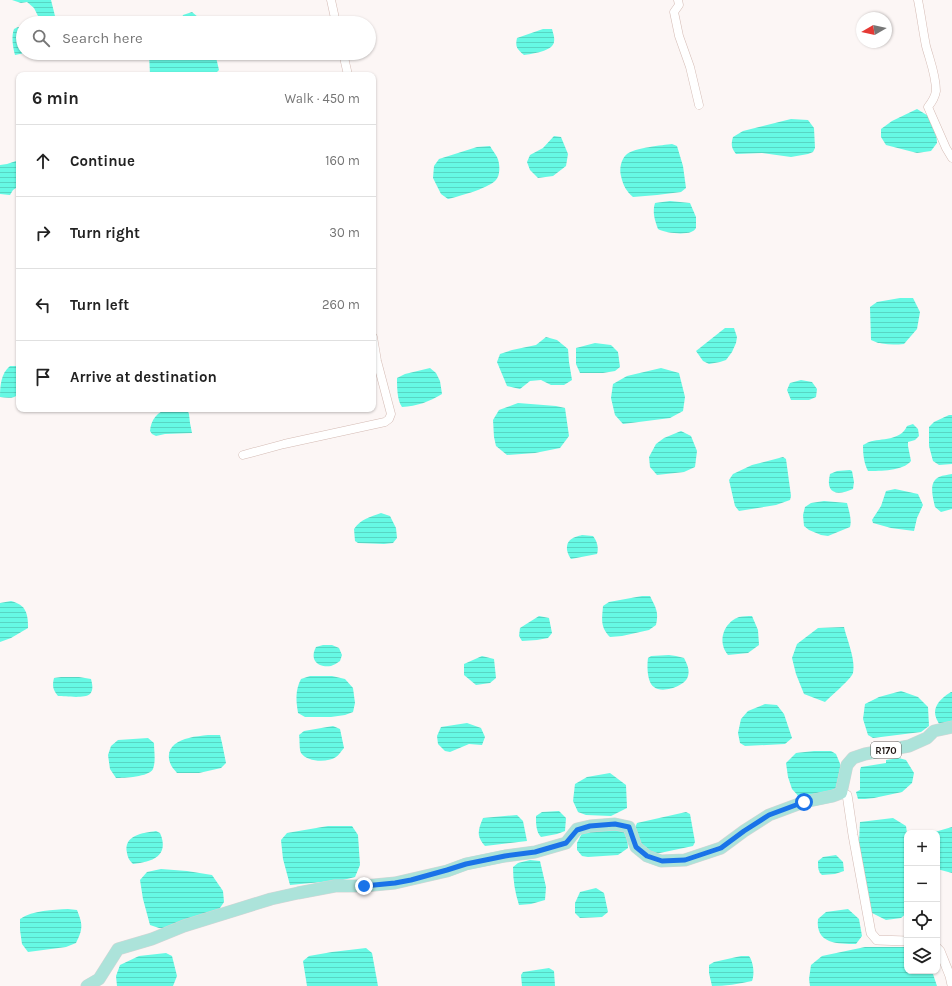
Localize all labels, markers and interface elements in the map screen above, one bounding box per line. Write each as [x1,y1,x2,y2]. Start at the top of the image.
north arrow [856,12,892,48]
search box [16,16,376,60]
icon: search [30,27,52,49]
text: Search here [62,29,143,47]
text: 6 min [32,88,79,108]
text: Walk · 450 m [285,91,360,106]
icon: ahead [32,150,54,172]
text: Continue [70,152,135,170]
text: 160 m [325,153,360,168]
icon: right [32,222,54,244]
text: Turn right [70,224,140,242]
text: 30 m [329,225,360,240]
icon: left [32,294,54,316]
text: Turn left [70,296,129,314]
text: 260 m [322,297,360,312]
icon: arrive [32,366,54,388]
text: Arrive at destination [70,368,217,386]
road number: R170 [871,742,901,758]
route start [795,793,813,811]
map controls [904,830,940,974]
button: + [904,830,940,866]
button: − [904,866,940,902]
route end [355,877,373,895]
button: locate [904,902,940,938]
button: layers [904,938,940,974]

